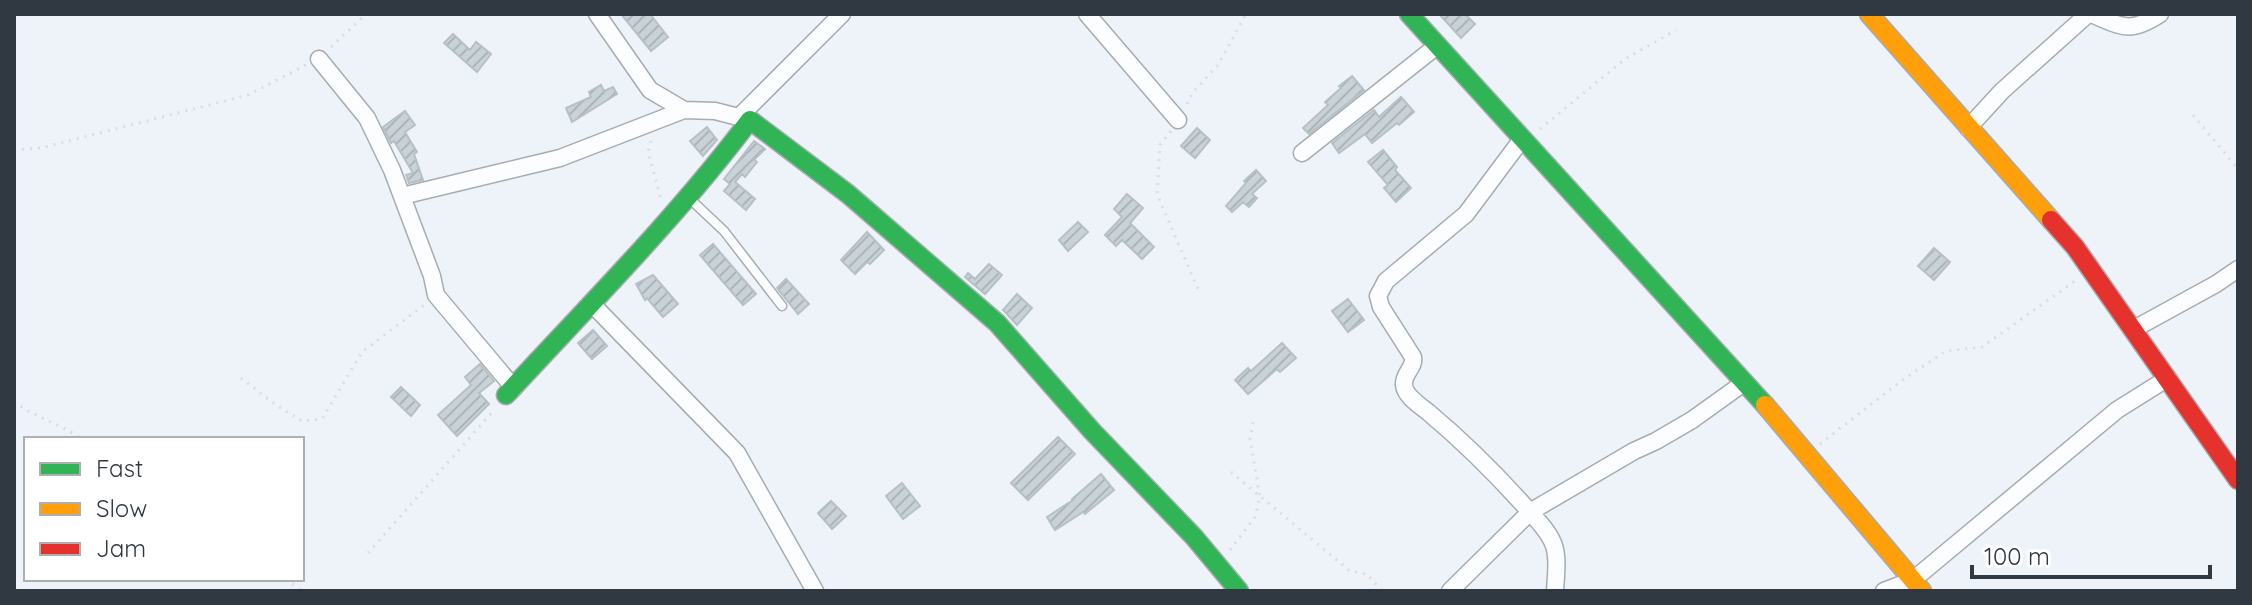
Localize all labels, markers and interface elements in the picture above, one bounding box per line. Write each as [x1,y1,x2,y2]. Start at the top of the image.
legend [24,437,304,581]
text: Fast [96,453,143,483]
text: Slow [96,493,147,523]
scale bar [1972,529,2210,579]
text: Jam [96,533,146,563]
text: 100 m [1984,541,2050,571]

